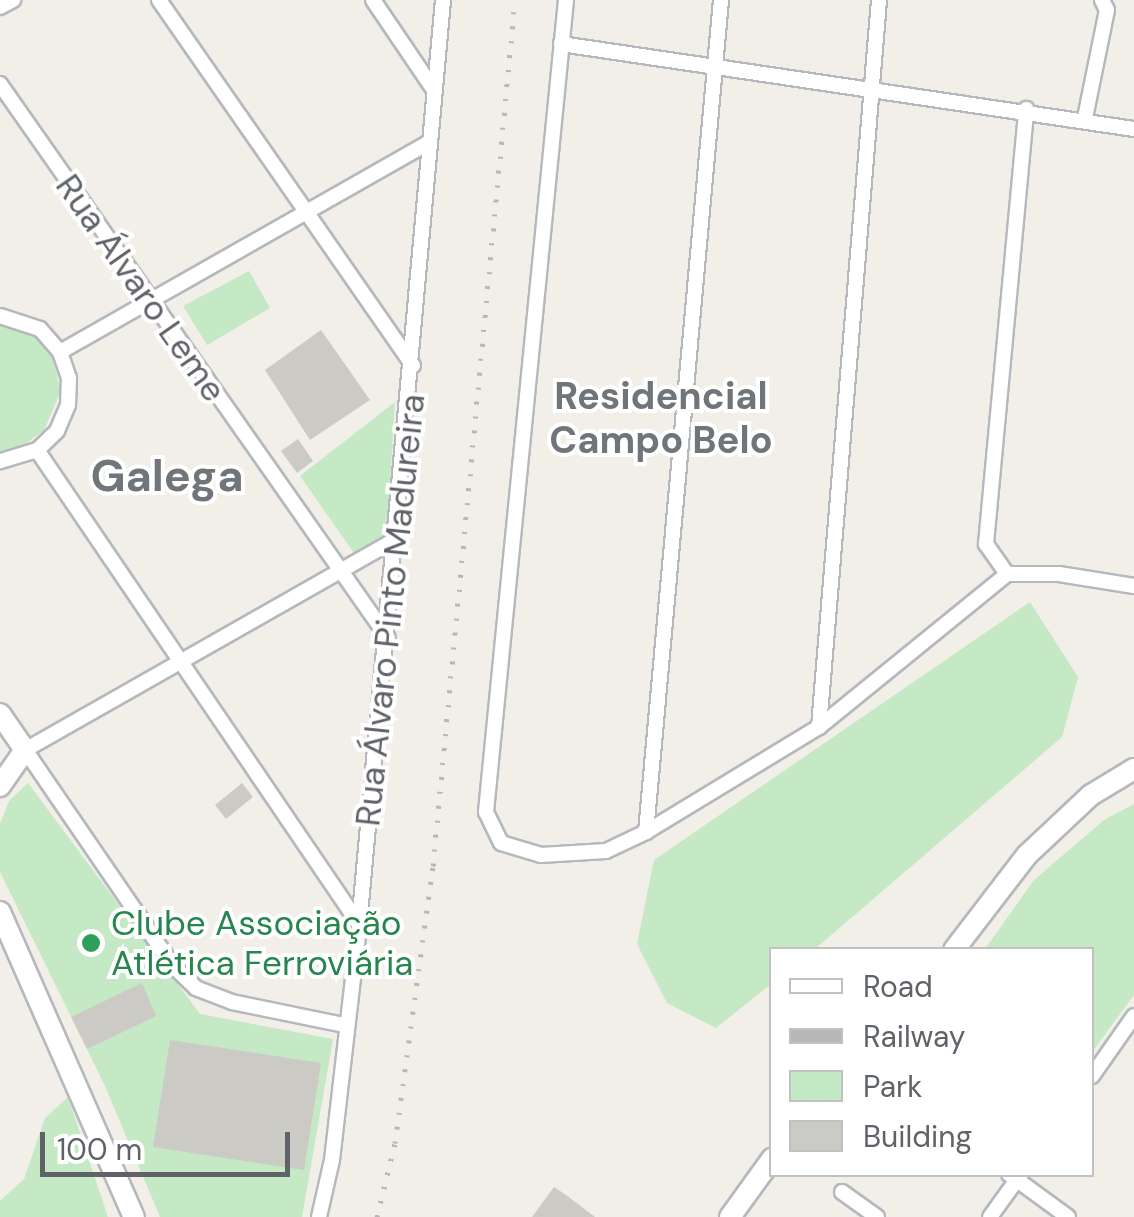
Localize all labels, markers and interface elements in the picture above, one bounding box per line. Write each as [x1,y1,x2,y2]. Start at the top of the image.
street label: Rua Álvaro Leme [47,166,235,410]
district label: Residencial Campo Belo [549,374,773,464]
street label: Rua Álvaro Pinto Madureira [346,392,434,828]
district label: Galega [90,449,244,503]
place label: Clube Associação Atlética Ferroviária [111,902,413,984]
marker: Clube Associação Atlética Ferroviária [80,932,102,954]
legend [769,947,1094,1177]
text: Road [863,967,933,1006]
text: Railway [863,1017,966,1056]
text: Park [863,1067,922,1106]
scale bar [45,1112,295,1174]
text: Building [863,1117,972,1156]
text: 100 m [57,1130,142,1169]

